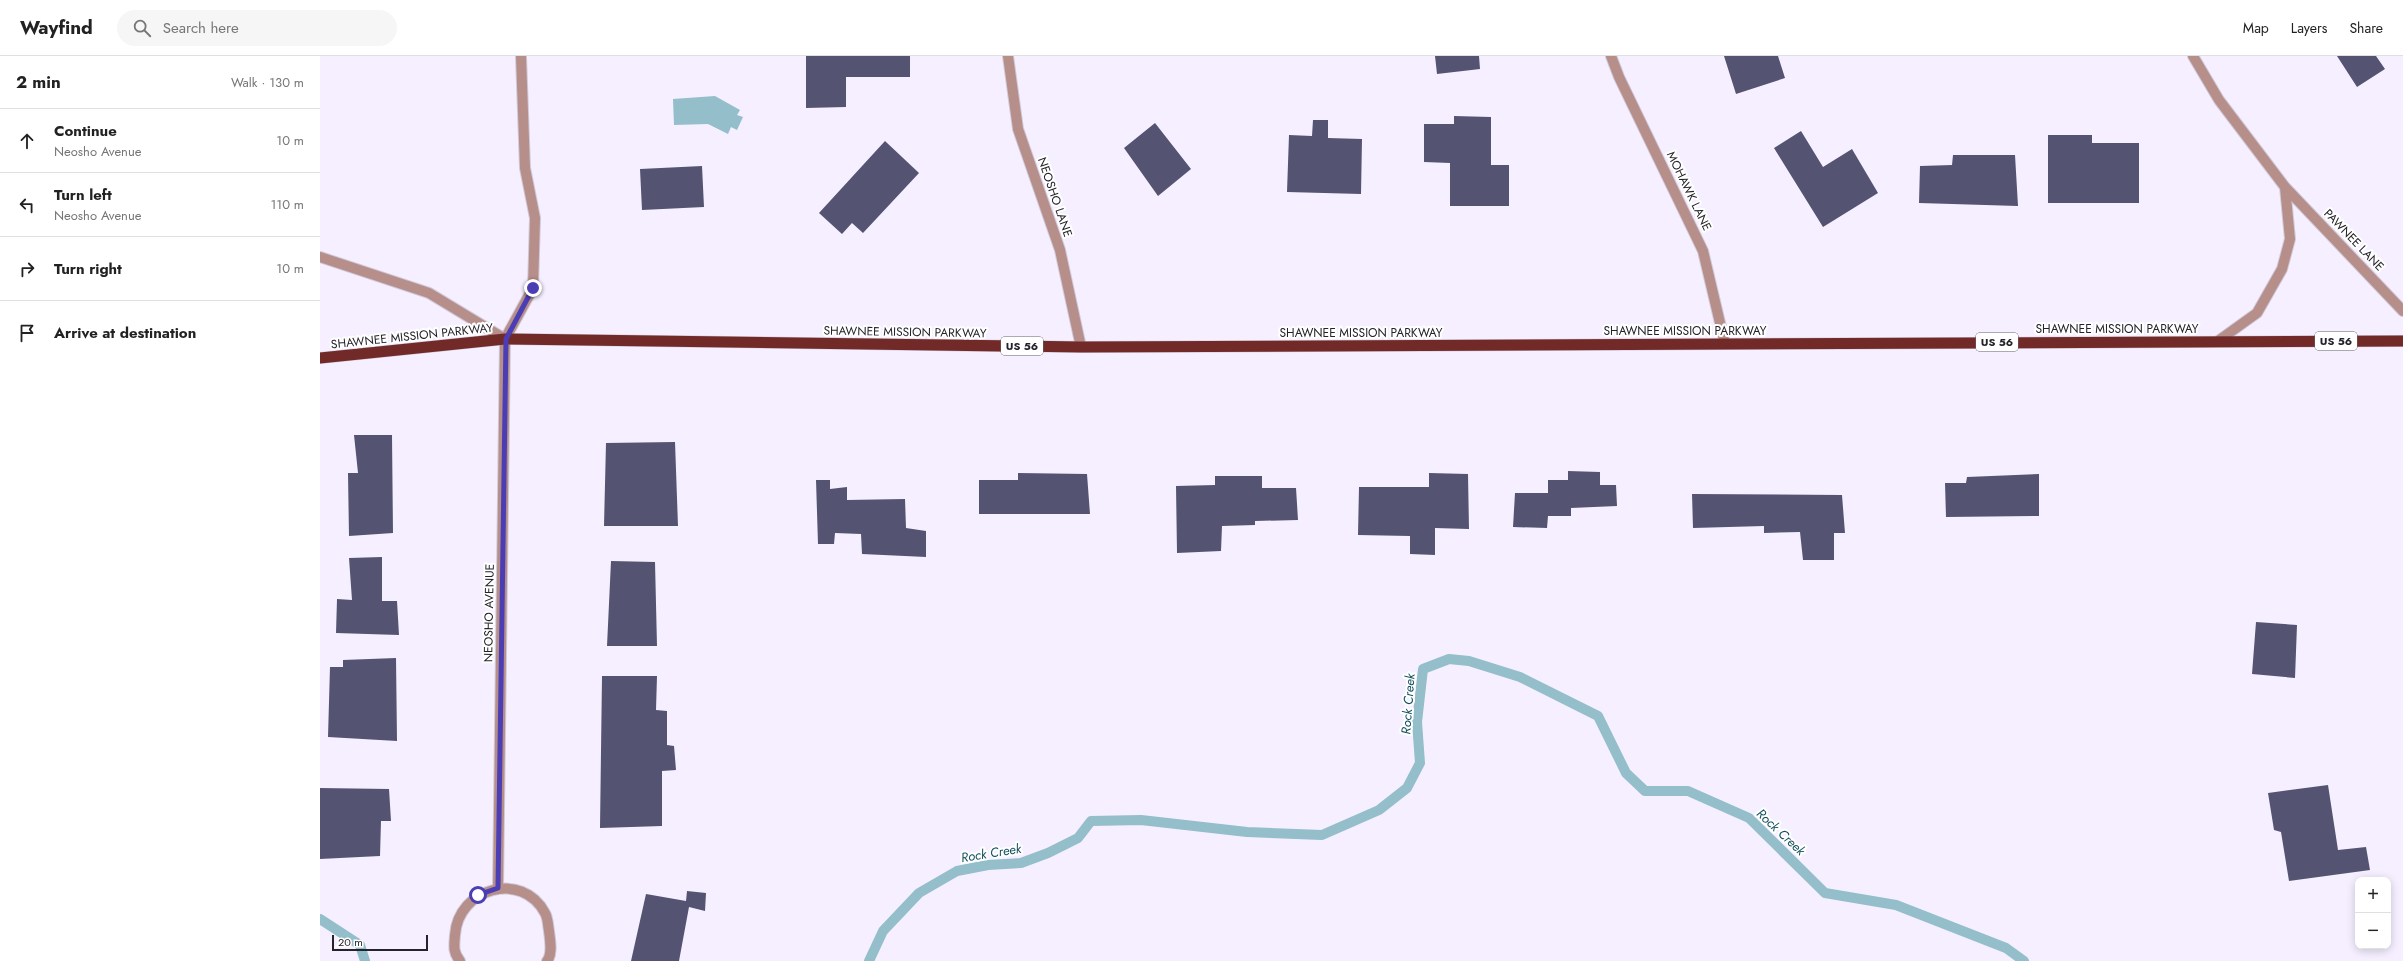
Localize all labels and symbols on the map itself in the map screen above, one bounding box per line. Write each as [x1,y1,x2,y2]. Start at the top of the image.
street label: MOHAWK LANE [1662,148,1716,234]
street label: NEOSHO LANE [1033,155,1077,239]
street label: PAWNEE LANE [2320,205,2388,275]
route end [524,279,542,297]
street label: SHAWNEE MISSION PARKWAY [330,319,494,353]
street label: SHAWNEE MISSION PARKWAY [2036,320,2199,338]
street label: SHAWNEE MISSION PARKWAY [823,322,987,342]
street label: SHAWNEE MISSION PARKWAY [1604,322,1767,340]
street label: SHAWNEE MISSION PARKWAY [1280,324,1443,342]
road number: US 56 [2315,332,2357,350]
road number: US 56 [1976,333,2018,351]
road number: US 56 [1001,337,1043,355]
street label: NEOSHO AVENUE [479,564,499,662]
water label: Rock Creek [1396,673,1420,735]
water label: Rock Creek [1752,804,1810,860]
water label: Rock Creek [959,839,1023,867]
route start [469,886,487,904]
scale bar [332,933,428,952]

